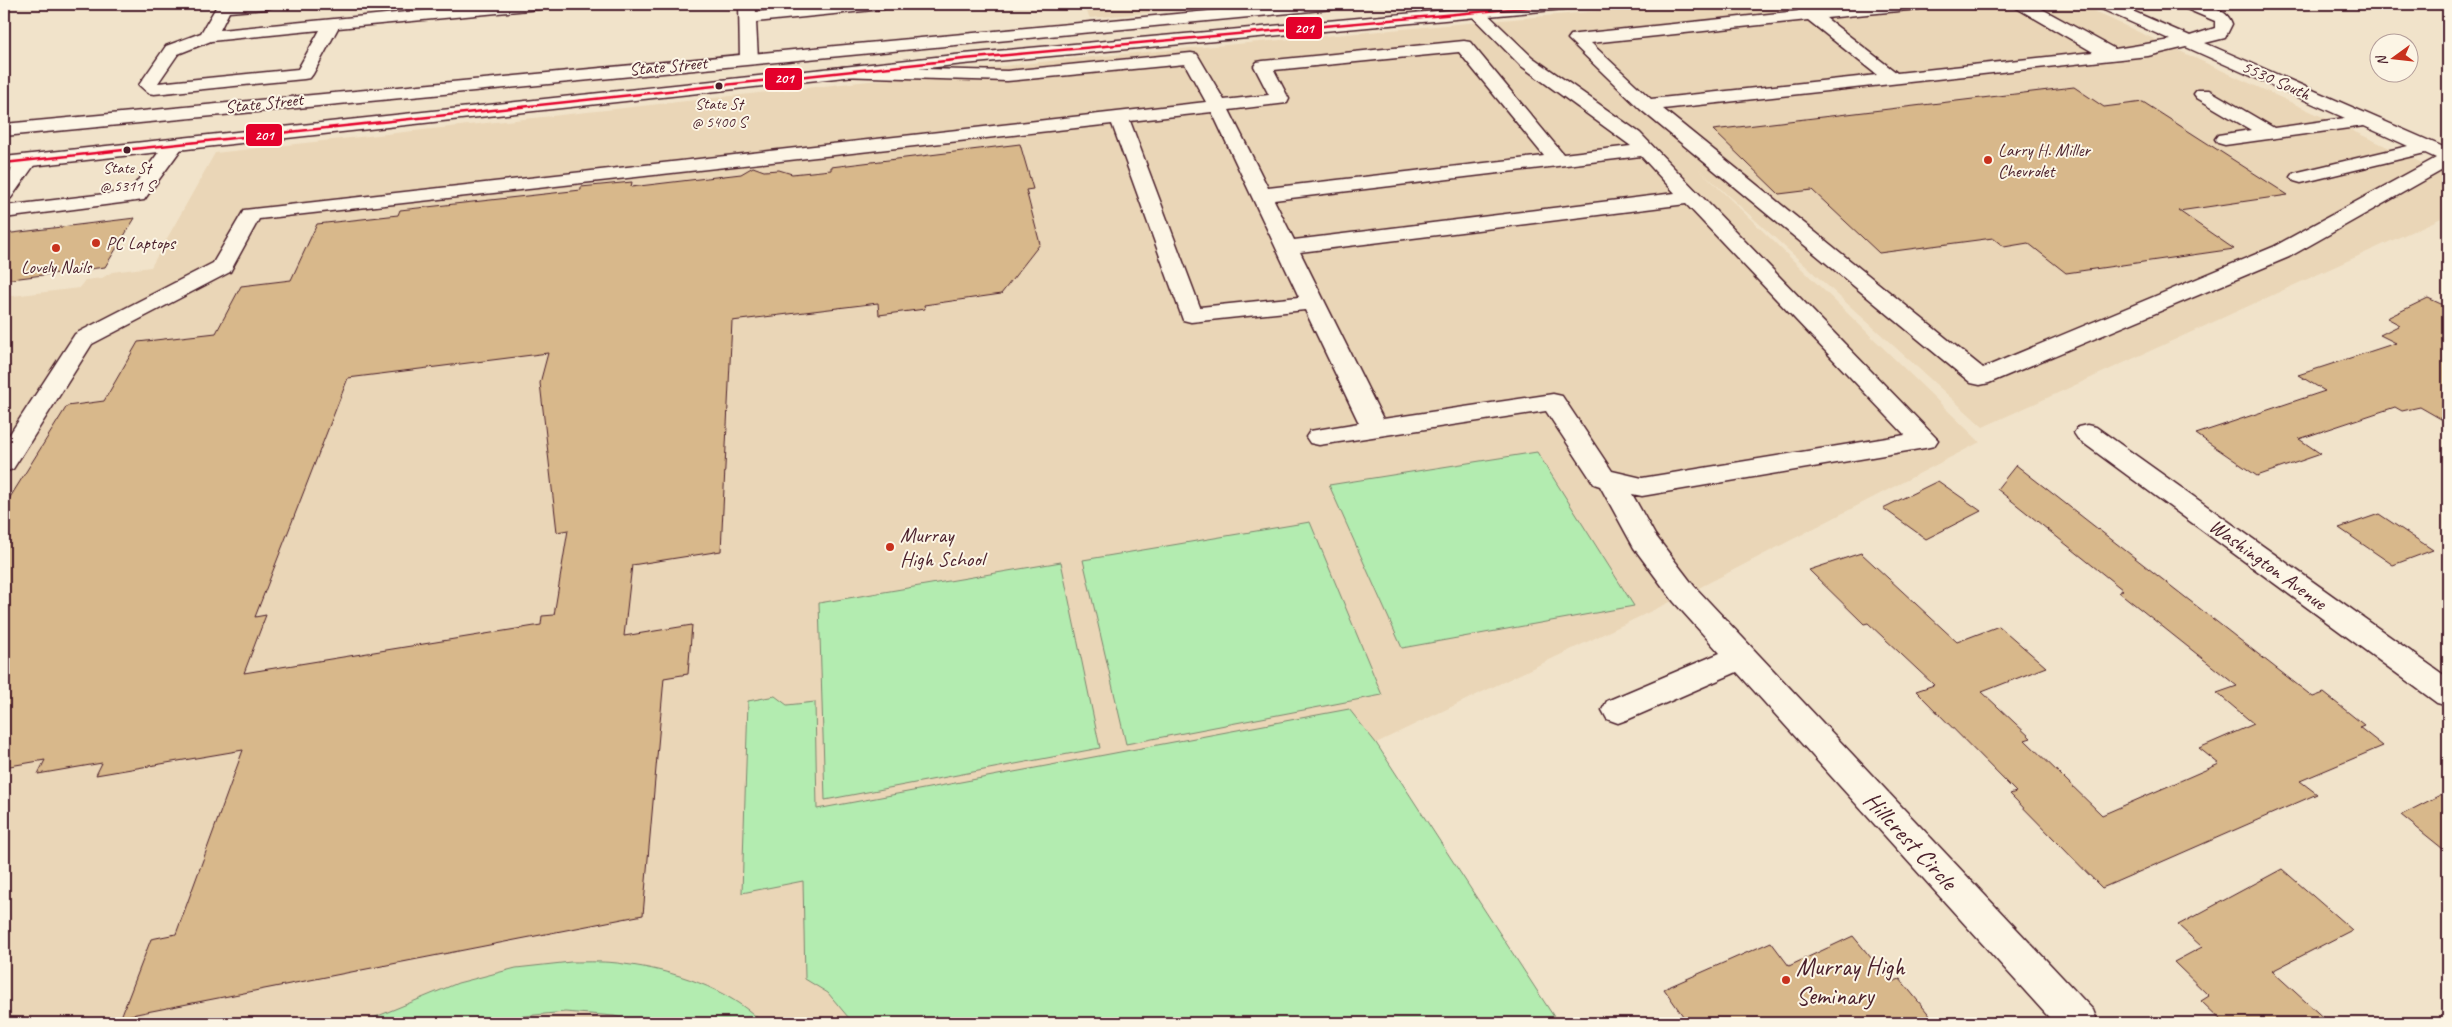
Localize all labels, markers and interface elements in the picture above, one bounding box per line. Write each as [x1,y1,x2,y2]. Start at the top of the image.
line badge: 201 [1285,16,1323,40]
text: 201 [1295,20,1315,37]
north arrow [2370,32,2420,82]
street label: State Street [628,51,710,80]
text: N [2372,53,2391,68]
street label: 5530 South [2238,55,2314,105]
line badge: 201 [764,67,803,91]
text: 201 [775,70,795,87]
marker: State St @ 5400 S [714,81,724,91]
street label: State Street [224,88,306,118]
place label: State St @ 5400 S [692,94,750,132]
line badge: 201 [245,123,283,147]
text: 201 [255,127,275,144]
place label: Larry H. Miller Chevrolet [1998,139,2091,182]
marker: State St @ 5311 S [122,145,132,155]
marker: Larry H. Miller Chevrolet [1982,154,1994,166]
place label: State St @ 5311 S [100,158,158,196]
place label: PC Laptops [106,232,177,254]
marker: PC Laptops [90,237,102,249]
marker: Lovely Nails [50,242,62,254]
place label: Lovely Nails [21,256,93,278]
street label: Washington Avenue [2204,513,2333,616]
place label: Murray High School [900,522,988,572]
marker: Murray High School [884,541,896,553]
street label: Hillcrest Circle [1857,785,1965,898]
place label: Murray High Seminary [1796,951,1906,1012]
marker: Murray High Seminary [1780,974,1792,986]

